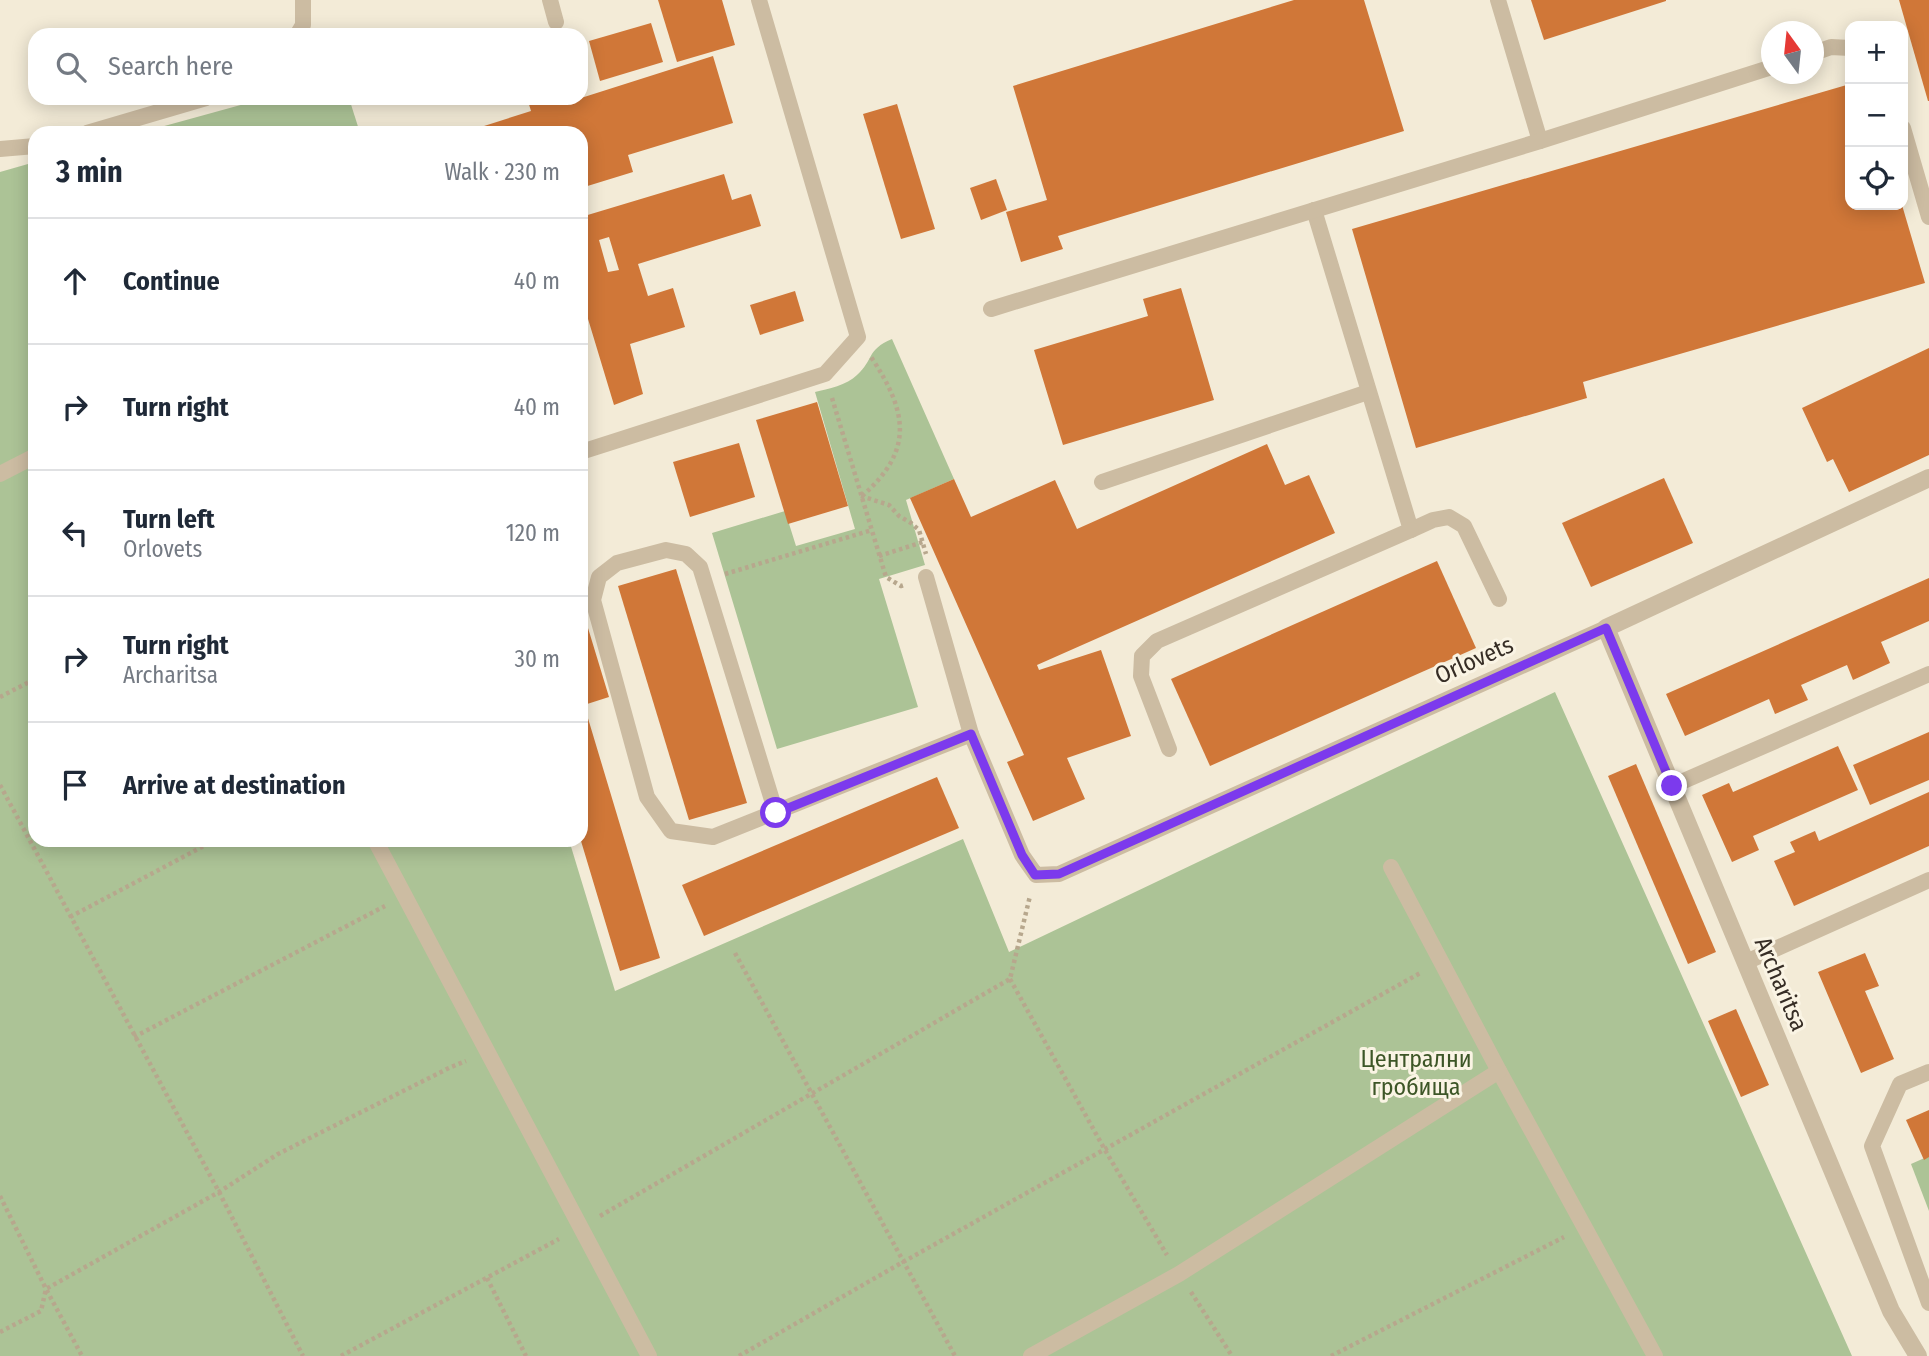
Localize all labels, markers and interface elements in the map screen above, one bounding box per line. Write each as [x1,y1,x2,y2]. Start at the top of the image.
north arrow [1761,21,1824,84]
map controls [1845,21,1908,210]
button: + [1845,21,1908,84]
search box [28,28,588,105]
icon: search [52,48,90,86]
text: Search here [108,51,233,82]
button: − [1845,84,1908,147]
button: locate [1845,147,1908,210]
text: 3 min [56,154,123,190]
text: Walk · 230 m [444,158,560,186]
icon: ahead [56,262,94,300]
text: Continue [123,266,220,297]
text: 40 m [514,267,560,295]
icon: right [56,388,94,426]
text: Turn right [123,392,229,423]
text: 40 m [514,393,560,421]
text: Turn left [123,504,215,535]
icon: left [56,514,94,552]
text: 120 m [506,519,560,547]
text: Orlovets [123,535,202,563]
text: Turn right [123,630,229,661]
street label: Orlovets [1431,630,1517,690]
icon: right [56,640,94,678]
text: 30 m [515,645,560,673]
text: Archaritsa [123,661,218,689]
icon: arrive [56,766,94,804]
text: Arrive at destination [123,770,346,801]
route end [1656,770,1687,801]
route start [760,797,791,828]
street label: Archaritsa [1749,933,1813,1035]
park label: Централни гробища [1360,1045,1472,1101]

